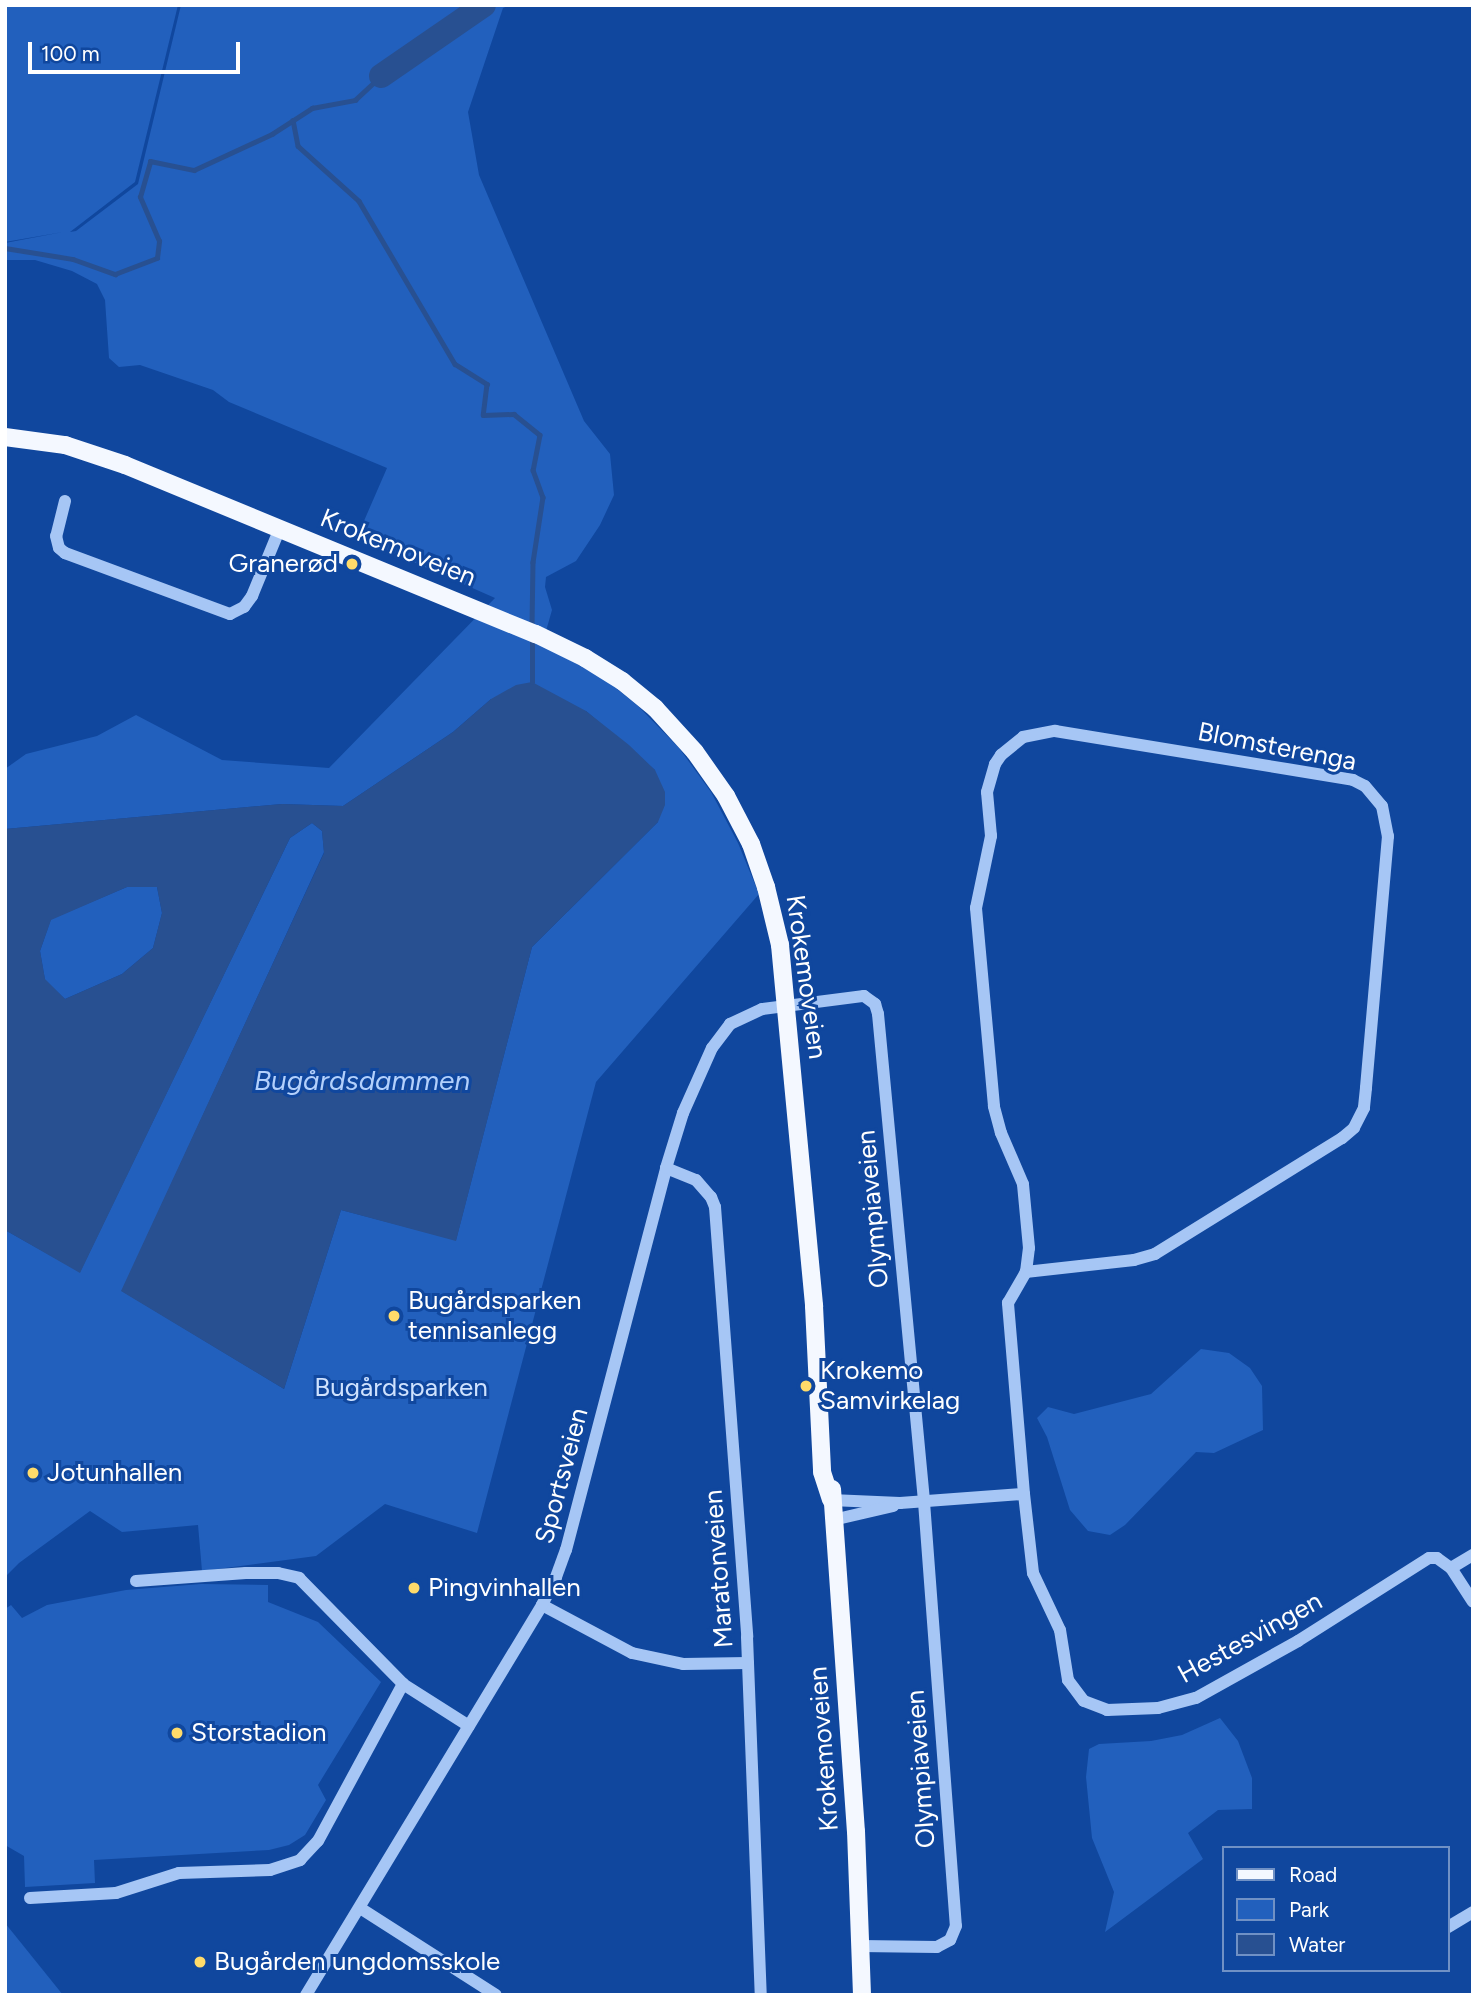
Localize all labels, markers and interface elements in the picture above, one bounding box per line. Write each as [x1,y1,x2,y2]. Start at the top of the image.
scale bar [32,28,243,72]
text: 100 m [41,41,100,66]
street label: Krokemoveien [316,503,480,593]
place label: Granerød [228,548,338,580]
marker: Granerød [344,556,360,572]
street label: Blomsterenga [1195,716,1359,778]
street label: Krokemoveien [779,893,833,1061]
water label: Bugårdsdammen [254,1063,470,1097]
street label: Olympiaveien [851,1129,895,1289]
place label: Bugårdsparken tennisanlegg [408,1285,581,1346]
marker: Bugårdsparken tennisanlegg [386,1308,402,1324]
place label: Krokemo Samvirkelag [820,1355,960,1416]
park label: Bugårdsparken [314,1372,488,1404]
marker: Krokemo Samvirkelag [798,1378,814,1394]
street label: Sportsveien [529,1405,595,1547]
place label: Jotunhallen [47,1457,182,1489]
marker: Jotunhallen [25,1465,41,1481]
street label: Maratonveien [698,1489,740,1649]
place label: Pingvinhallen [428,1572,581,1604]
marker: Pingvinhallen [406,1580,422,1596]
street label: Hestesvingen [1172,1586,1328,1690]
street label: Krokemoveien [803,1666,845,1832]
street label: Olympiaveien [900,1689,942,1849]
place label: Storstadion [191,1717,327,1749]
marker: Storstadion [169,1725,185,1741]
legend [1222,1846,1450,1972]
text: Road [1289,1862,1337,1887]
text: Park [1289,1897,1329,1922]
text: Water [1289,1932,1345,1957]
place label: Bugården ungdomsskole [214,1946,500,1978]
marker: Bugården ungdomsskole [192,1954,208,1970]

